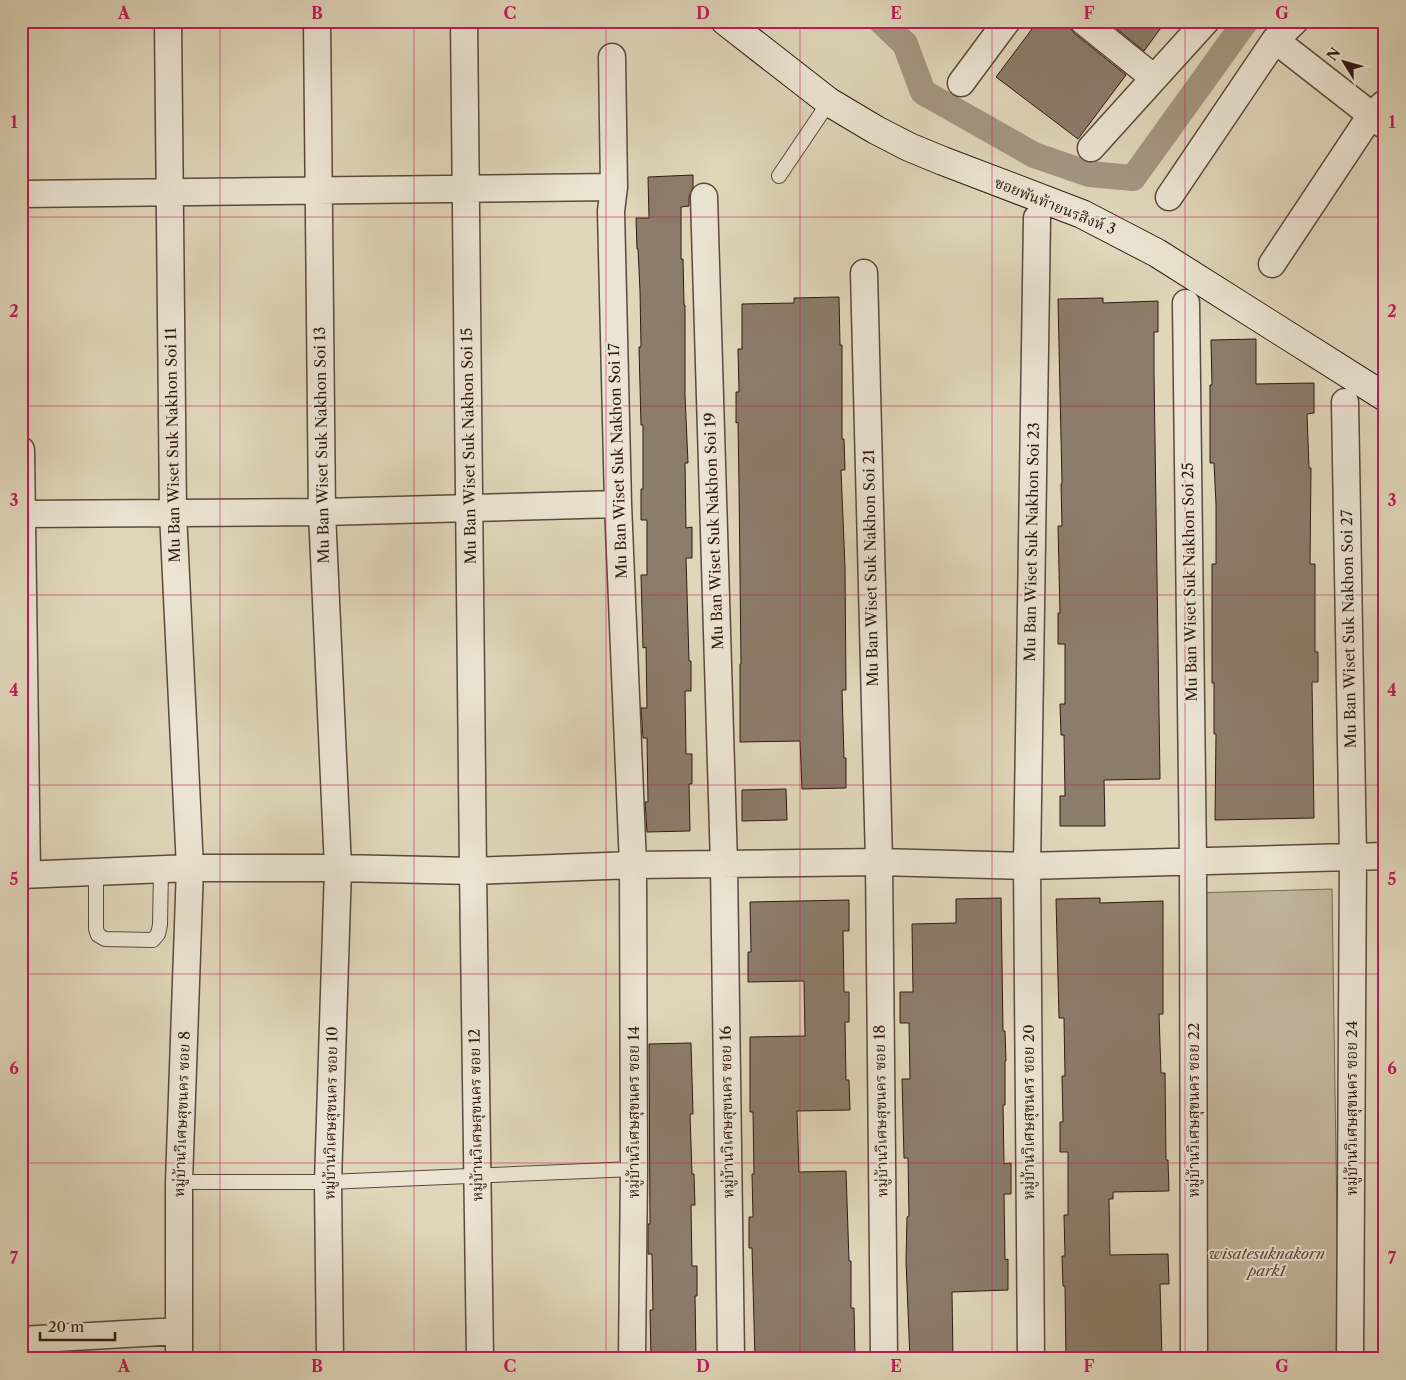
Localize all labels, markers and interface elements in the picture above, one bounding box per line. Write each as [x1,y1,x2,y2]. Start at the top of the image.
text: A [117,3,131,23]
text: B [311,3,323,23]
text: C [504,3,516,23]
text: D [696,3,710,23]
text: E [890,3,902,23]
text: F [1084,3,1095,23]
text: G [1275,3,1289,23]
north arrow [1318,38,1368,88]
text: N [1323,44,1344,64]
text: 1 [10,112,18,132]
text: 1 [1388,112,1396,132]
street label: ซอยพันท้ายนรสิงห์ 3 [992,173,1119,239]
text: 2 [9,301,19,321]
text: 2 [1387,301,1397,321]
street label: Mu Ban Wiset Suk Nakhon Soi 13 [310,326,333,564]
street label: Mu Ban Wiset Suk Nakhon Soi 11 [161,327,184,563]
street label: Mu Ban Wiset Suk Nakhon Soi 15 [457,327,480,565]
street label: Mu Ban Wiset Suk Nakhon Soi 17 [604,342,631,579]
street label: Mu Ban Wiset Suk Nakhon Soi 19 [700,412,727,650]
street label: Mu Ban Wiset Suk Nakhon Soi 23 [1020,422,1043,662]
street label: Mu Ban Wiset Suk Nakhon Soi 21 [859,448,882,687]
street label: Mu Ban Wiset Suk Nakhon Soi 25 [1178,462,1201,702]
text: 3 [9,490,19,510]
text: 3 [1387,490,1397,510]
street label: Mu Ban Wiset Suk Nakhon Soi 27 [1337,509,1360,748]
text: 4 [9,680,19,700]
text: 4 [1387,680,1397,700]
text: 5 [10,869,19,889]
text: 5 [1388,869,1397,889]
street label: หมู่บ้านวิเศษสุขนคร ซอย 24 [1342,1021,1363,1195]
street label: หมู่บ้านวิเศษสุขนคร ซอย 22 [1184,1023,1205,1197]
street label: หมู่บ้านวิเศษสุขนคร ซอย 18 [869,1024,894,1198]
street label: หมู่บ้านวิเศษสุขนคร ซอย 20 [1019,1024,1040,1200]
street label: หมู่บ้านวิเศษสุขนคร ซอย 16 [715,1025,740,1198]
street label: หมู่บ้านวิเศษสุขนคร ซอย 10 [319,1026,344,1200]
street label: หมู่บ้านวิเศษสุขนคร ซอย 14 [624,1026,645,1198]
street label: หมู่บ้านวิเศษสุขนคร ซอย 12 [464,1029,489,1201]
street label: หมู่บ้านวิเศษสุขนคร ซอย 8 [169,1030,196,1198]
text: 6 [9,1058,19,1078]
text: 6 [1387,1058,1397,1078]
park label: wisatesuknakorn park1 [1209,1244,1325,1280]
text: 7 [10,1248,19,1268]
text: 7 [1388,1248,1397,1268]
scale bar [40,1310,115,1342]
text: 20 m [48,1317,84,1336]
text: A [117,1356,131,1376]
text: B [311,1356,323,1376]
text: C [504,1356,516,1376]
text: D [696,1356,710,1376]
text: E [890,1356,902,1376]
text: F [1084,1356,1095,1376]
text: G [1275,1356,1289,1376]

